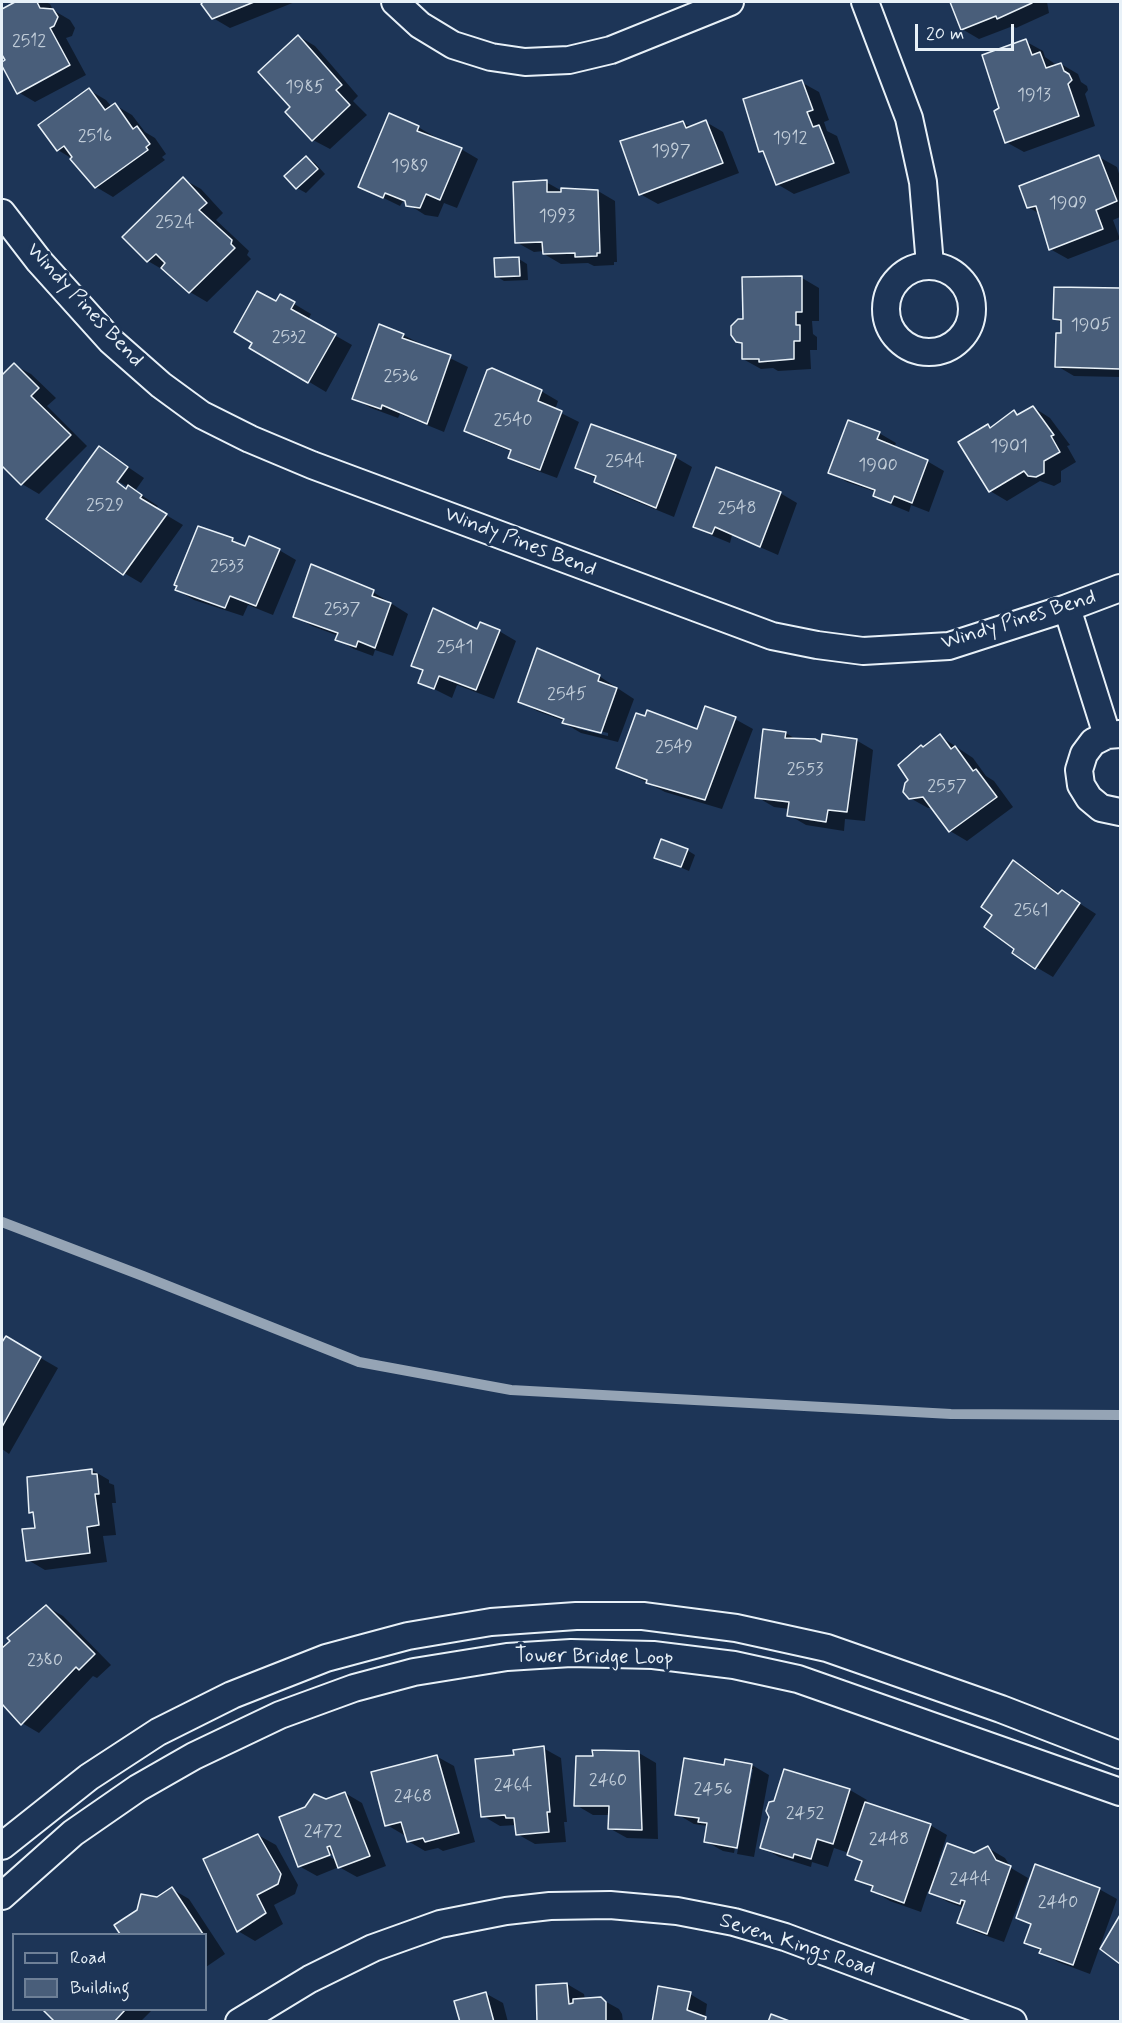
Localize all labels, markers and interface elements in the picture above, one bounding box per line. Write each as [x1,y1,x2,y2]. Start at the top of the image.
scale bar [918,12,1017,50]
text: 20 m [926,22,964,46]
house number: 2512 [12,31,46,53]
house number: 1985 [285,77,325,99]
house number: 1913 [1017,85,1051,107]
house number: 2516 [78,126,112,148]
house number: 1912 [773,128,807,150]
house number: 1997 [651,141,691,163]
house number: 1989 [391,156,429,178]
house number: 1909 [1049,193,1087,215]
house number: 1993 [539,206,575,228]
house number: 2524 [155,212,195,234]
street label: Windy Pines Bend [20,239,148,373]
house number: 1905 [1071,315,1111,337]
house number: 2532 [272,327,306,349]
house number: 2536 [384,366,418,388]
house number: 2540 [493,410,533,432]
house number: 1901 [990,436,1028,458]
house number: 2544 [605,451,645,473]
house number: 1900 [858,455,898,477]
house number: 2529 [86,495,124,517]
house number: 2548 [717,498,757,520]
street label: Windy Pines Bend [441,503,599,583]
house number: 2533 [210,556,244,578]
street label: Windy Pines Bend [939,586,1099,656]
house number: 2537 [324,599,360,621]
house number: 2541 [436,637,474,659]
house number: 2545 [547,684,587,706]
house number: 2549 [655,737,693,759]
house number: 2553 [787,759,823,781]
house number: 2557 [927,776,967,798]
house number: 2561 [1014,900,1048,922]
street label: Tower Bridge Loop [514,1644,674,1672]
house number: 2380 [27,1650,63,1672]
house number: 2460 [589,1770,627,1792]
house number: 2464 [494,1775,532,1797]
house number: 2456 [694,1779,732,1801]
house number: 2468 [394,1786,432,1808]
house number: 2452 [786,1803,824,1825]
house number: 2472 [304,1821,342,1843]
house number: 2448 [869,1829,909,1851]
house number: 2444 [950,1869,990,1891]
house number: 2440 [1038,1892,1078,1914]
street label: Seven Kings Road [716,1909,878,1983]
legend [12,1933,207,2011]
text: Road [70,1946,106,1970]
text: Building [70,1976,130,2000]

